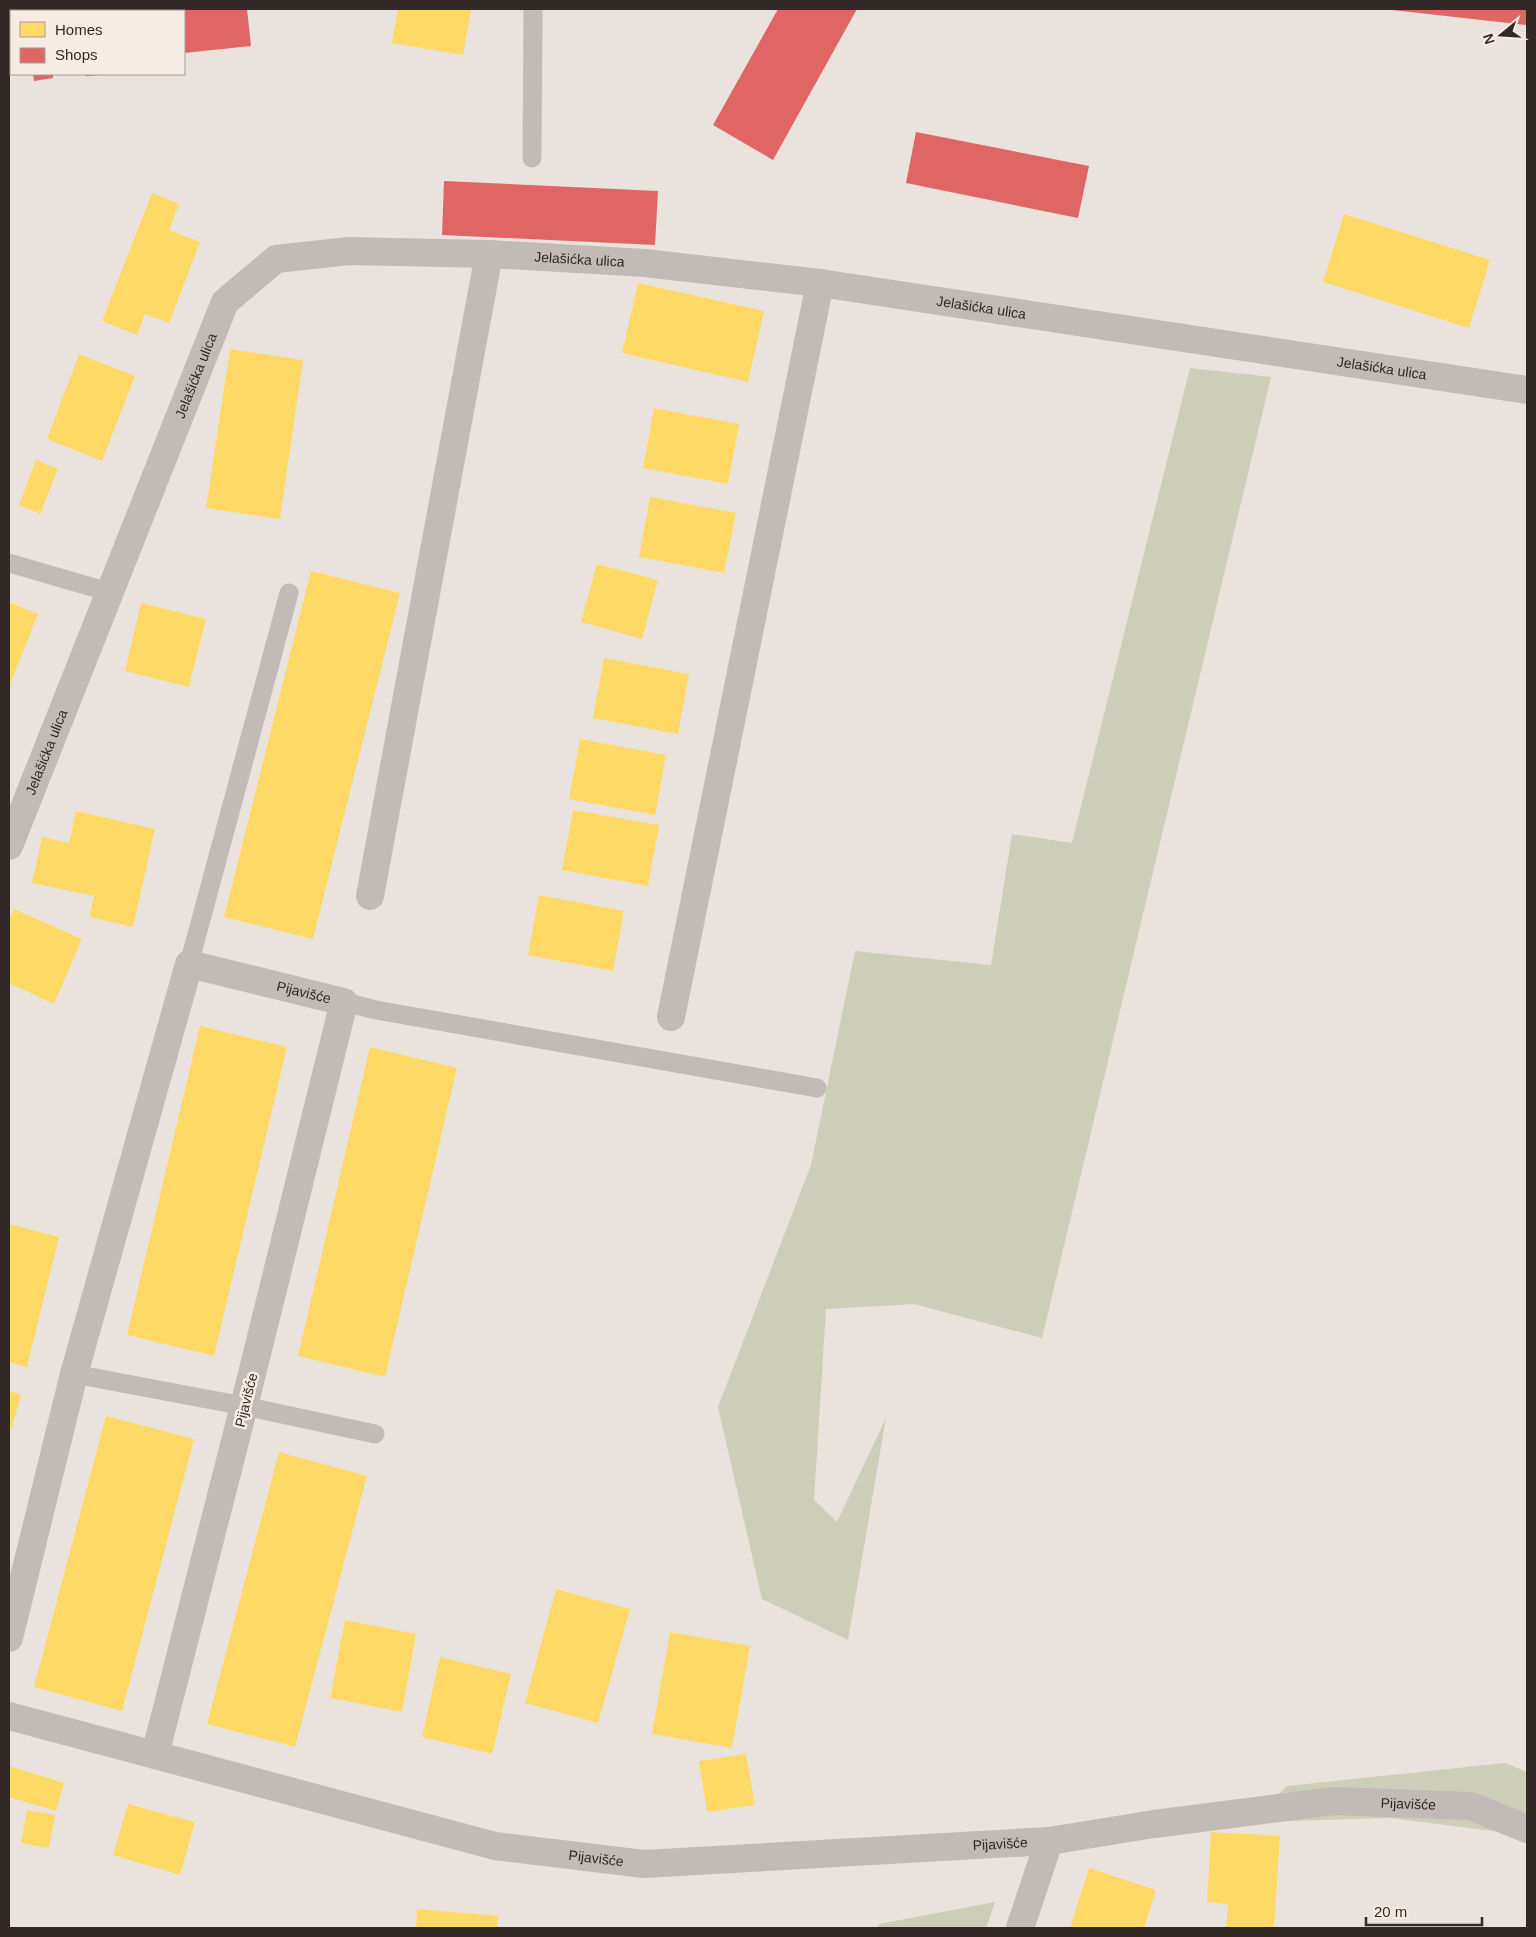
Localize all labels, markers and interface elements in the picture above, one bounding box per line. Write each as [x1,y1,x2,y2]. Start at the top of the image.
legend [10,10,185,75]
north arrow [1476,10,1526,60]
text: Homes [55,21,103,38]
text: N [1479,32,1498,46]
text: Shops [55,46,98,63]
street label: Jelašićka ulica [534,249,625,270]
street label: Jelašićka ulica [935,293,1027,322]
street label: Jelašićka ulica [172,331,220,421]
street label: Jelašićka ulica [1336,353,1428,383]
street label: Jelašićka ulica [22,707,70,797]
street label: Pijavišće [275,978,333,1007]
street label: Pijavišće [232,1371,260,1429]
street label: Pijavišće [1380,1795,1436,1813]
street label: Pijavišće [972,1834,1029,1853]
street label: Pijavišće [568,1847,625,1870]
scale bar [1366,1894,1482,1926]
text: 20 m [1374,1903,1407,1920]

